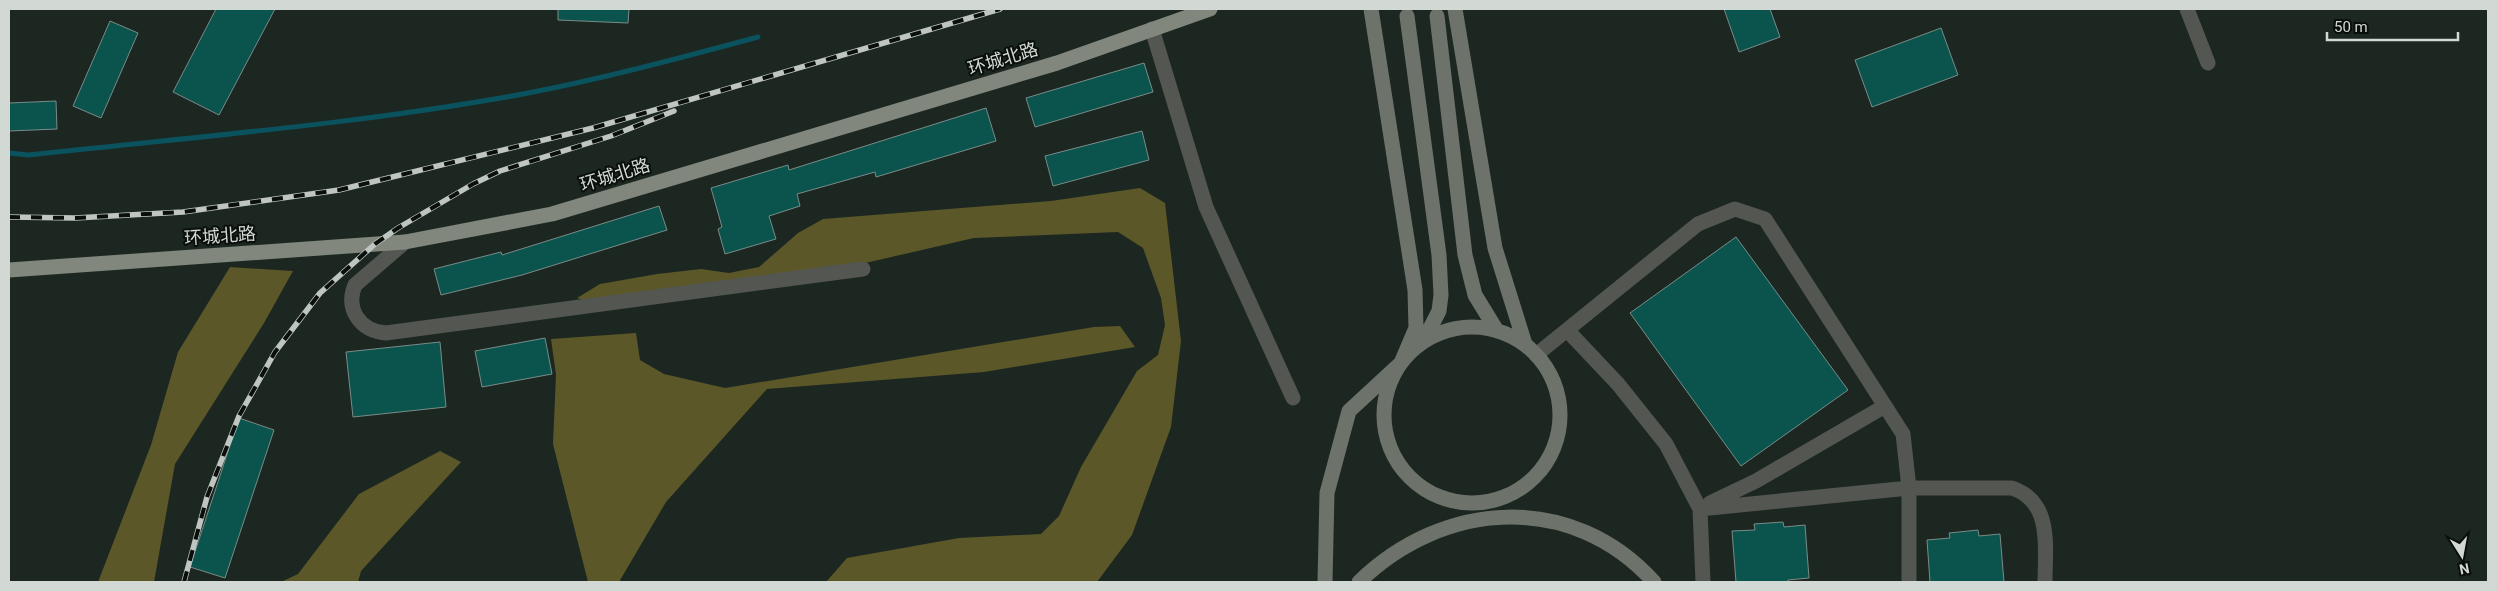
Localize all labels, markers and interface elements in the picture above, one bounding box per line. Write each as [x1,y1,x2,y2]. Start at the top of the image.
scale bar [2327,10,2458,42]
text: 50 m [2334,18,2368,36]
street label: 环城北路 [965,38,1040,79]
street label: 环城北路 [577,154,652,195]
street label: 环城北路 [183,223,257,248]
north arrow [2437,531,2487,581]
text: N [2458,560,2471,578]

